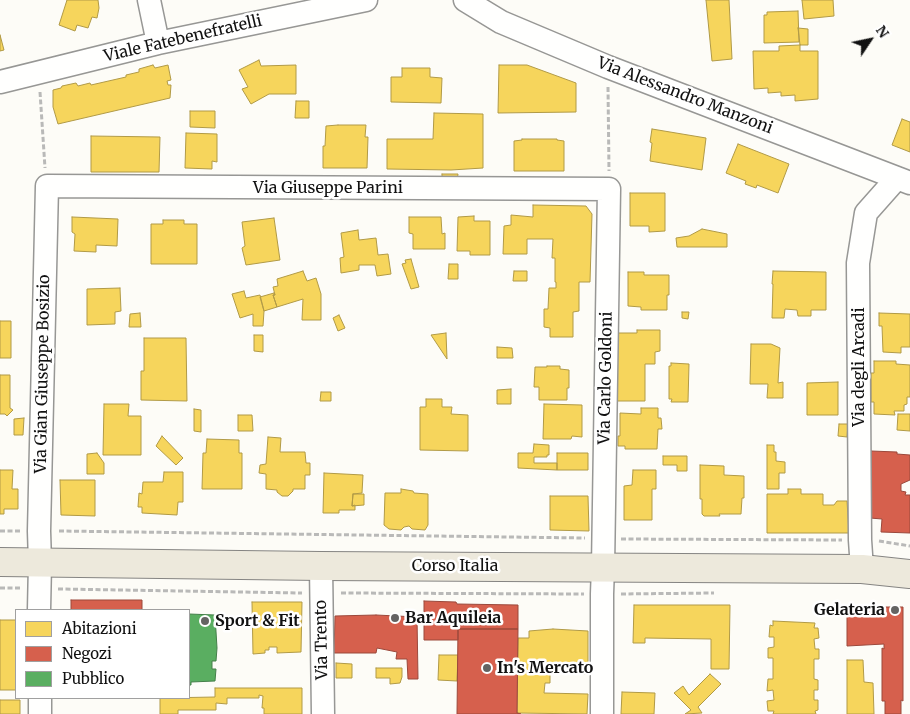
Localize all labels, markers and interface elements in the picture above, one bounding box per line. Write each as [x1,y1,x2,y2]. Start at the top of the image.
street label: Viale Fatebenefratelli [102,11,264,67]
north arrow [845,15,895,65]
text: N [872,22,893,41]
street label: Via Alessandro Manzoni [595,54,775,138]
street label: Via Giuseppe Parini [253,178,403,198]
street label: Via Gian Giuseppe Bosizio [32,274,54,474]
street label: Via degli Arcadi [849,307,869,427]
street label: Via Carlo Goldoni [595,311,617,445]
street label: Corso Italia [412,556,498,576]
street label: Via Trento [312,600,332,680]
place label: Gelateria [814,600,885,620]
marker: Gelateria [889,604,901,616]
place label: Bar Aquileia [405,608,501,628]
legend [15,609,190,699]
place label: Sport & Fit [215,611,300,631]
marker: Bar Aquileia [389,612,401,624]
marker: Sport & Fit [199,615,211,627]
text: Abitazioni [62,619,137,638]
text: Negozi [62,644,112,663]
place label: In's Mercato [497,658,593,678]
marker: In's Mercato [481,662,493,674]
text: Pubblico [62,669,124,688]

